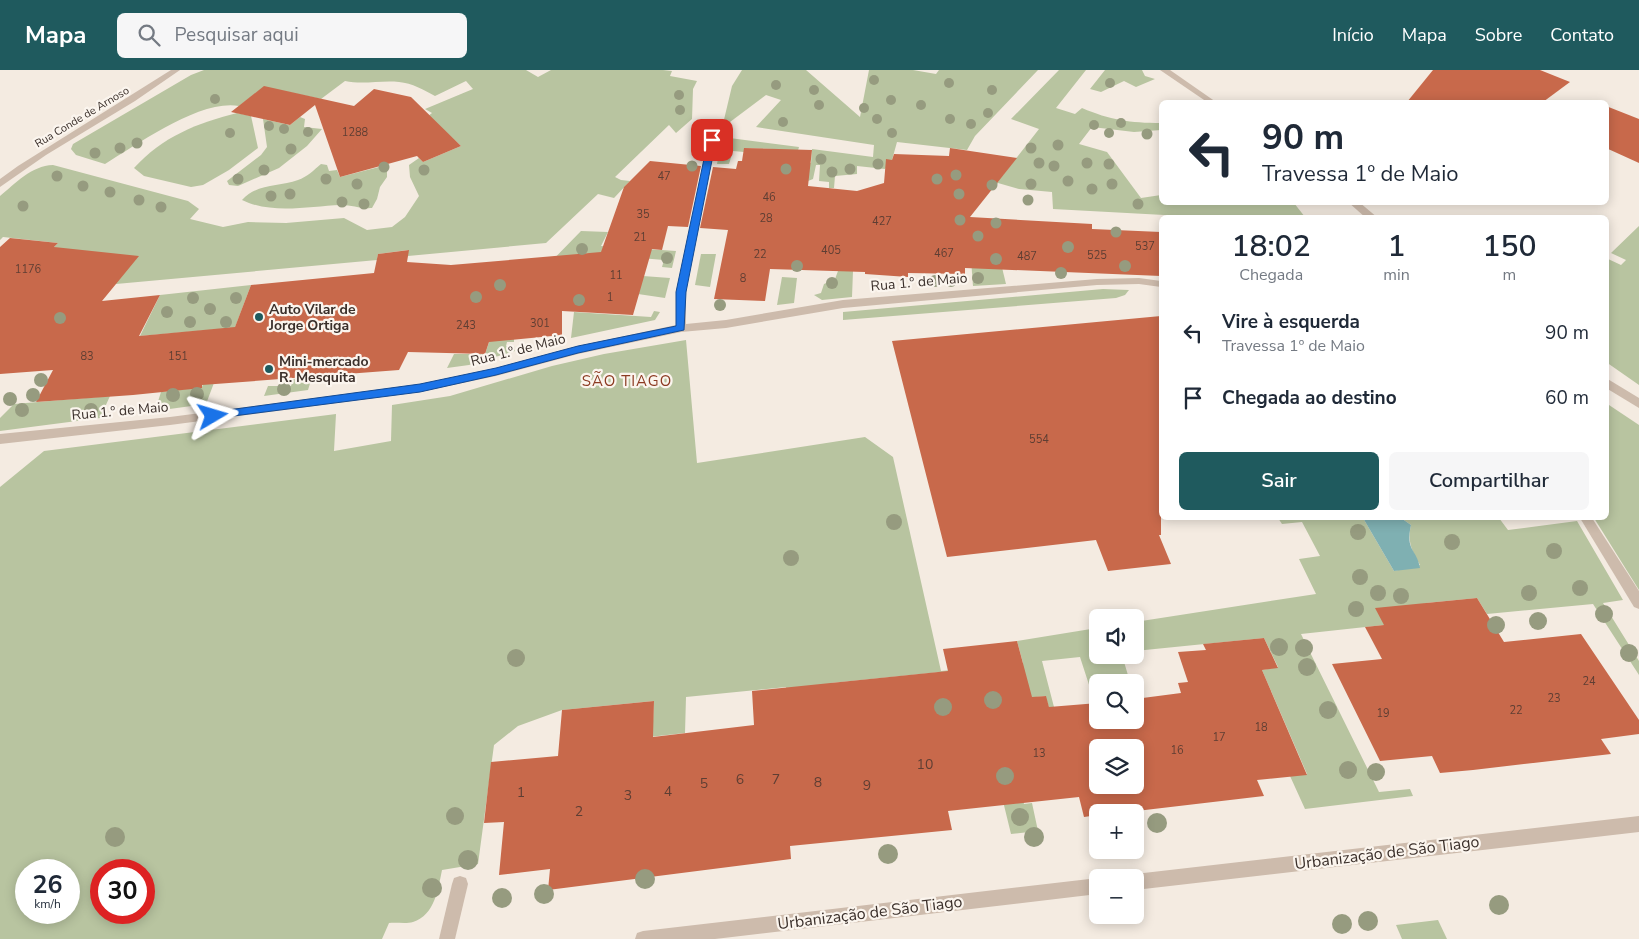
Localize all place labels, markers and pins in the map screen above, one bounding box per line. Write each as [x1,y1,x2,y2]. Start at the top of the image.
pin [691,119,733,161]
place label: Auto Vilar de Jorge Ortiga [268,300,356,335]
marker: Auto Vilar de Jorge Ortiga [253,311,265,323]
place label: Mini-mercado R. Mesquita [279,352,369,387]
marker: Mini-mercado R. Mesquita [263,363,275,375]

